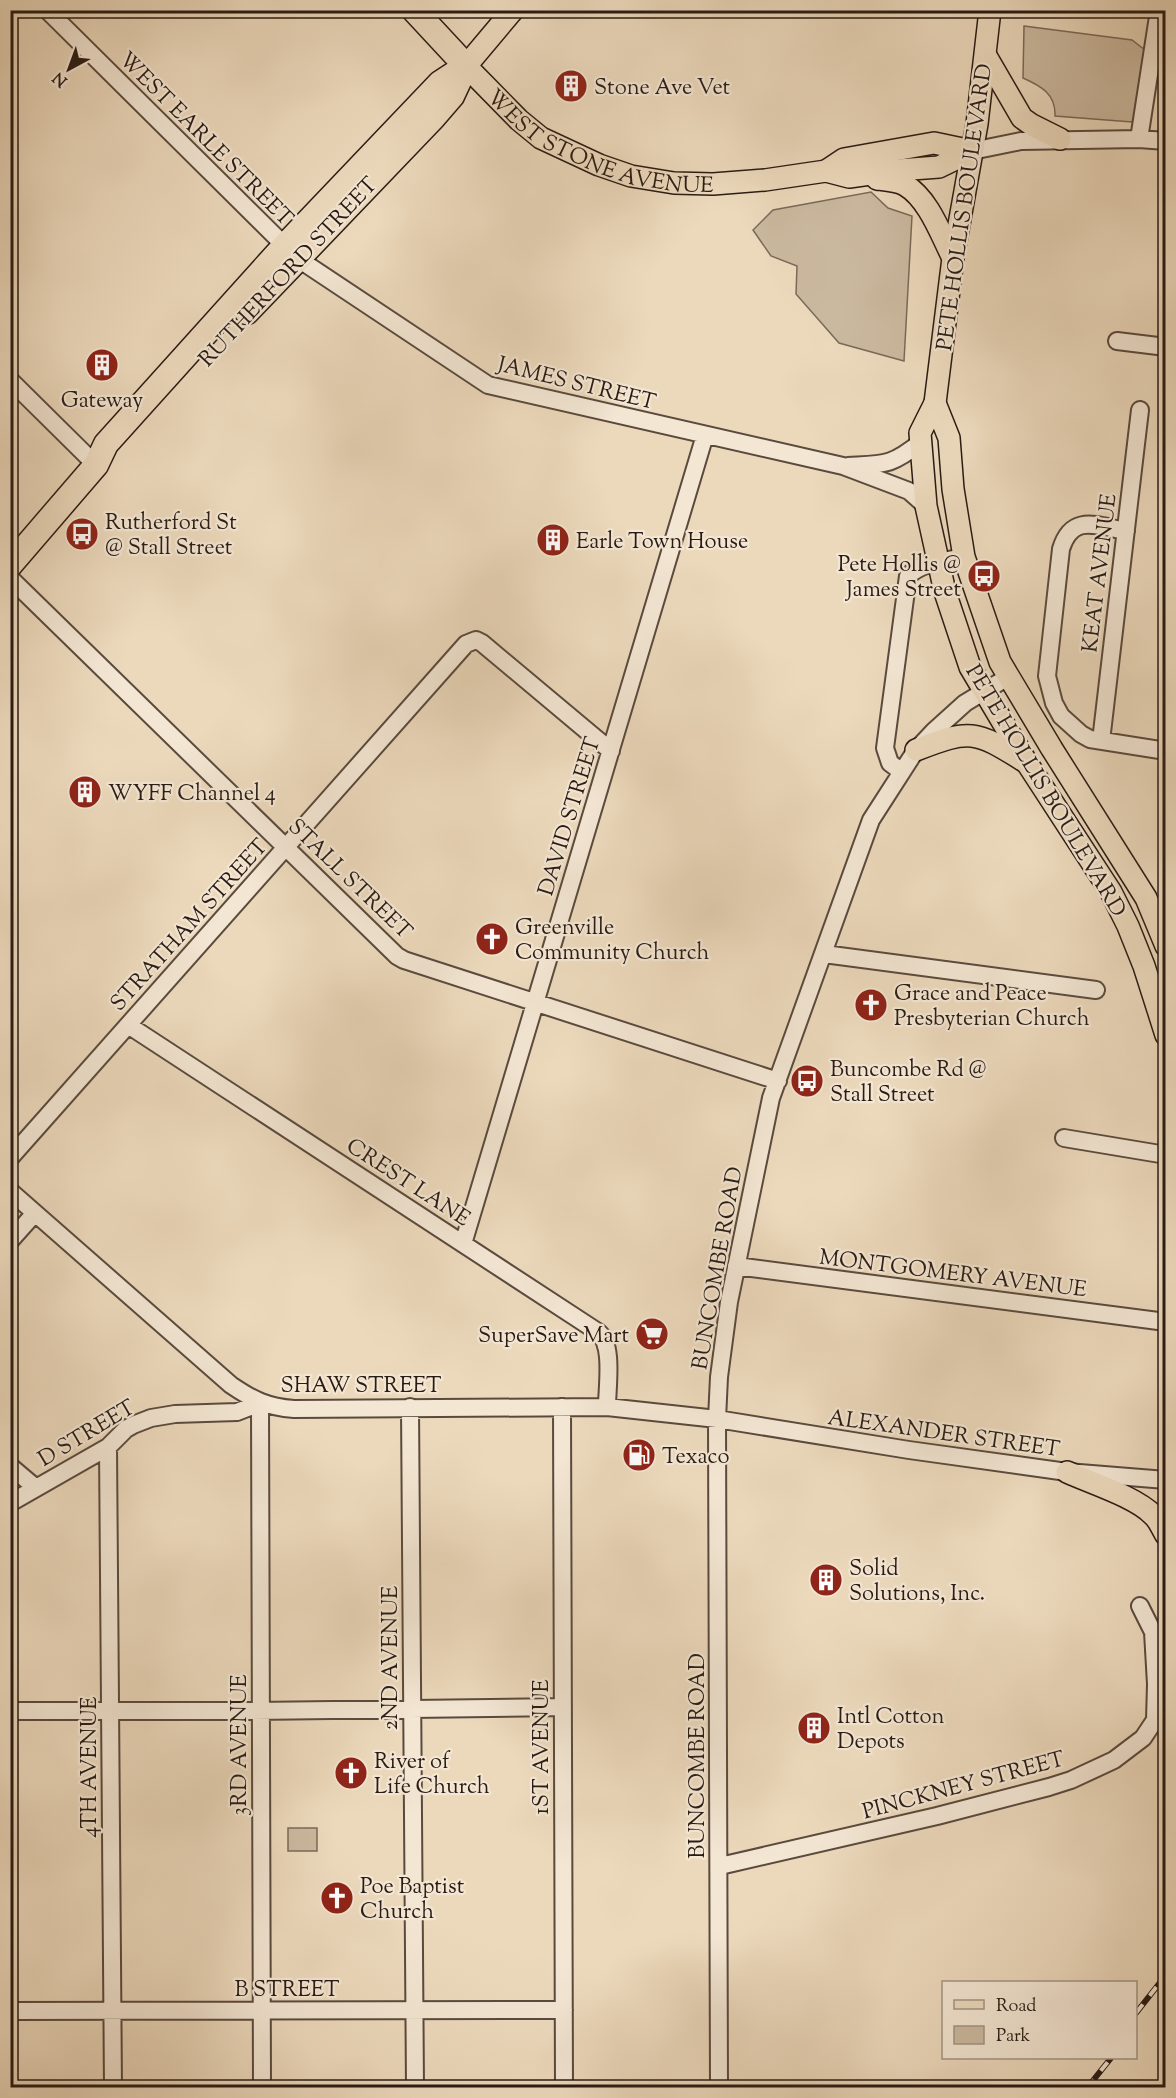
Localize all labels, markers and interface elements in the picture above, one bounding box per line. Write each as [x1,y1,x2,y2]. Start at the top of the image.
north arrow [39,39,99,99]
street label: WEST EARLE STREET [110,46,300,235]
street label: PETE HOLLIS BOULEVARD [930,62,1002,353]
text: N [48,65,73,91]
building icon: Stone Ave Vet [553,68,589,104]
place label: Stone Ave Vet [594,73,731,105]
street label: WEST STONE AVENUE [478,83,714,203]
street label: RUTHERFORD STREET [192,170,386,375]
building icon: Gateway [84,347,120,383]
street label: JAMES STREET [493,350,659,420]
place label: Gateway [61,386,143,418]
street label: KEAT AVENUE [1075,492,1127,655]
place label: Rutherford St @ Stall Street [105,508,237,565]
bus stop icon: Rutherford St @ Stall Street [64,516,100,552]
building icon: Earle Town House [535,522,571,558]
place label: Earle Town House [576,527,748,559]
place label: Pete Hollis @ James Street [838,550,961,607]
bus stop icon: Pete Hollis @ James Street [966,558,1002,594]
street label: PETE HOLLIS BOULEVARD [956,659,1133,924]
street label: DAVID STREET [532,733,610,900]
building icon: WYFF Channel 4 [67,774,103,810]
place label: WYFF Channel 4 [108,779,276,811]
street label: STALL STREET [279,812,419,948]
street label: STRATHAM STREET [104,832,277,1019]
place label: Greenville Community Church [515,913,710,970]
church icon: Greenville Community Church [474,921,510,957]
place label: Grace and Peace Presbyterian Church [894,979,1090,1036]
church icon: Grace and Peace Presbyterian Church [853,987,889,1023]
place label: Buncombe Rd @ Stall Street [830,1055,987,1112]
bus stop icon: Buncombe Rd @ Stall Street [789,1063,825,1099]
street label: CREST LANE [339,1131,476,1236]
street label: BUNCOMBE ROAD [685,1164,753,1373]
street label: MONTGOMERY AVENUE [817,1243,1088,1307]
supermarket icon: SuperSave Mart [634,1316,670,1352]
place label: SuperSave Mart [478,1321,629,1353]
street label: SHAW STREET [281,1371,442,1403]
street label: D STREET [33,1393,143,1476]
street label: ALEXANDER STREET [826,1403,1062,1467]
fuel station icon: Texaco [621,1437,657,1473]
place label: Texaco [662,1442,729,1474]
place label: Solid Solutions, Inc. [849,1554,985,1611]
building icon: Solid Solutions, Inc. [808,1562,844,1598]
street label: 2ND AVENUE [376,1586,408,1730]
street label: BUNCOMBE ROAD [683,1653,715,1859]
street label: 3RD AVENUE [225,1674,257,1816]
street label: 1ST AVENUE [527,1679,559,1815]
street label: 4TH AVENUE [75,1696,107,1838]
place label: Intl Cotton Depots [837,1702,944,1759]
building icon: Intl Cotton Depots [796,1710,832,1746]
street label: PINCKNEY STREET [859,1744,1069,1829]
place label: River of Life Church [374,1747,490,1804]
church icon: River of Life Church [333,1755,369,1791]
place label: Poe Baptist Church [360,1872,465,1929]
church icon: Poe Baptist Church [319,1880,355,1916]
street label: B STREET [235,1975,340,2007]
legend [942,1981,1137,2059]
text: Road [996,1994,1036,2020]
text: Park [996,2024,1031,2050]

